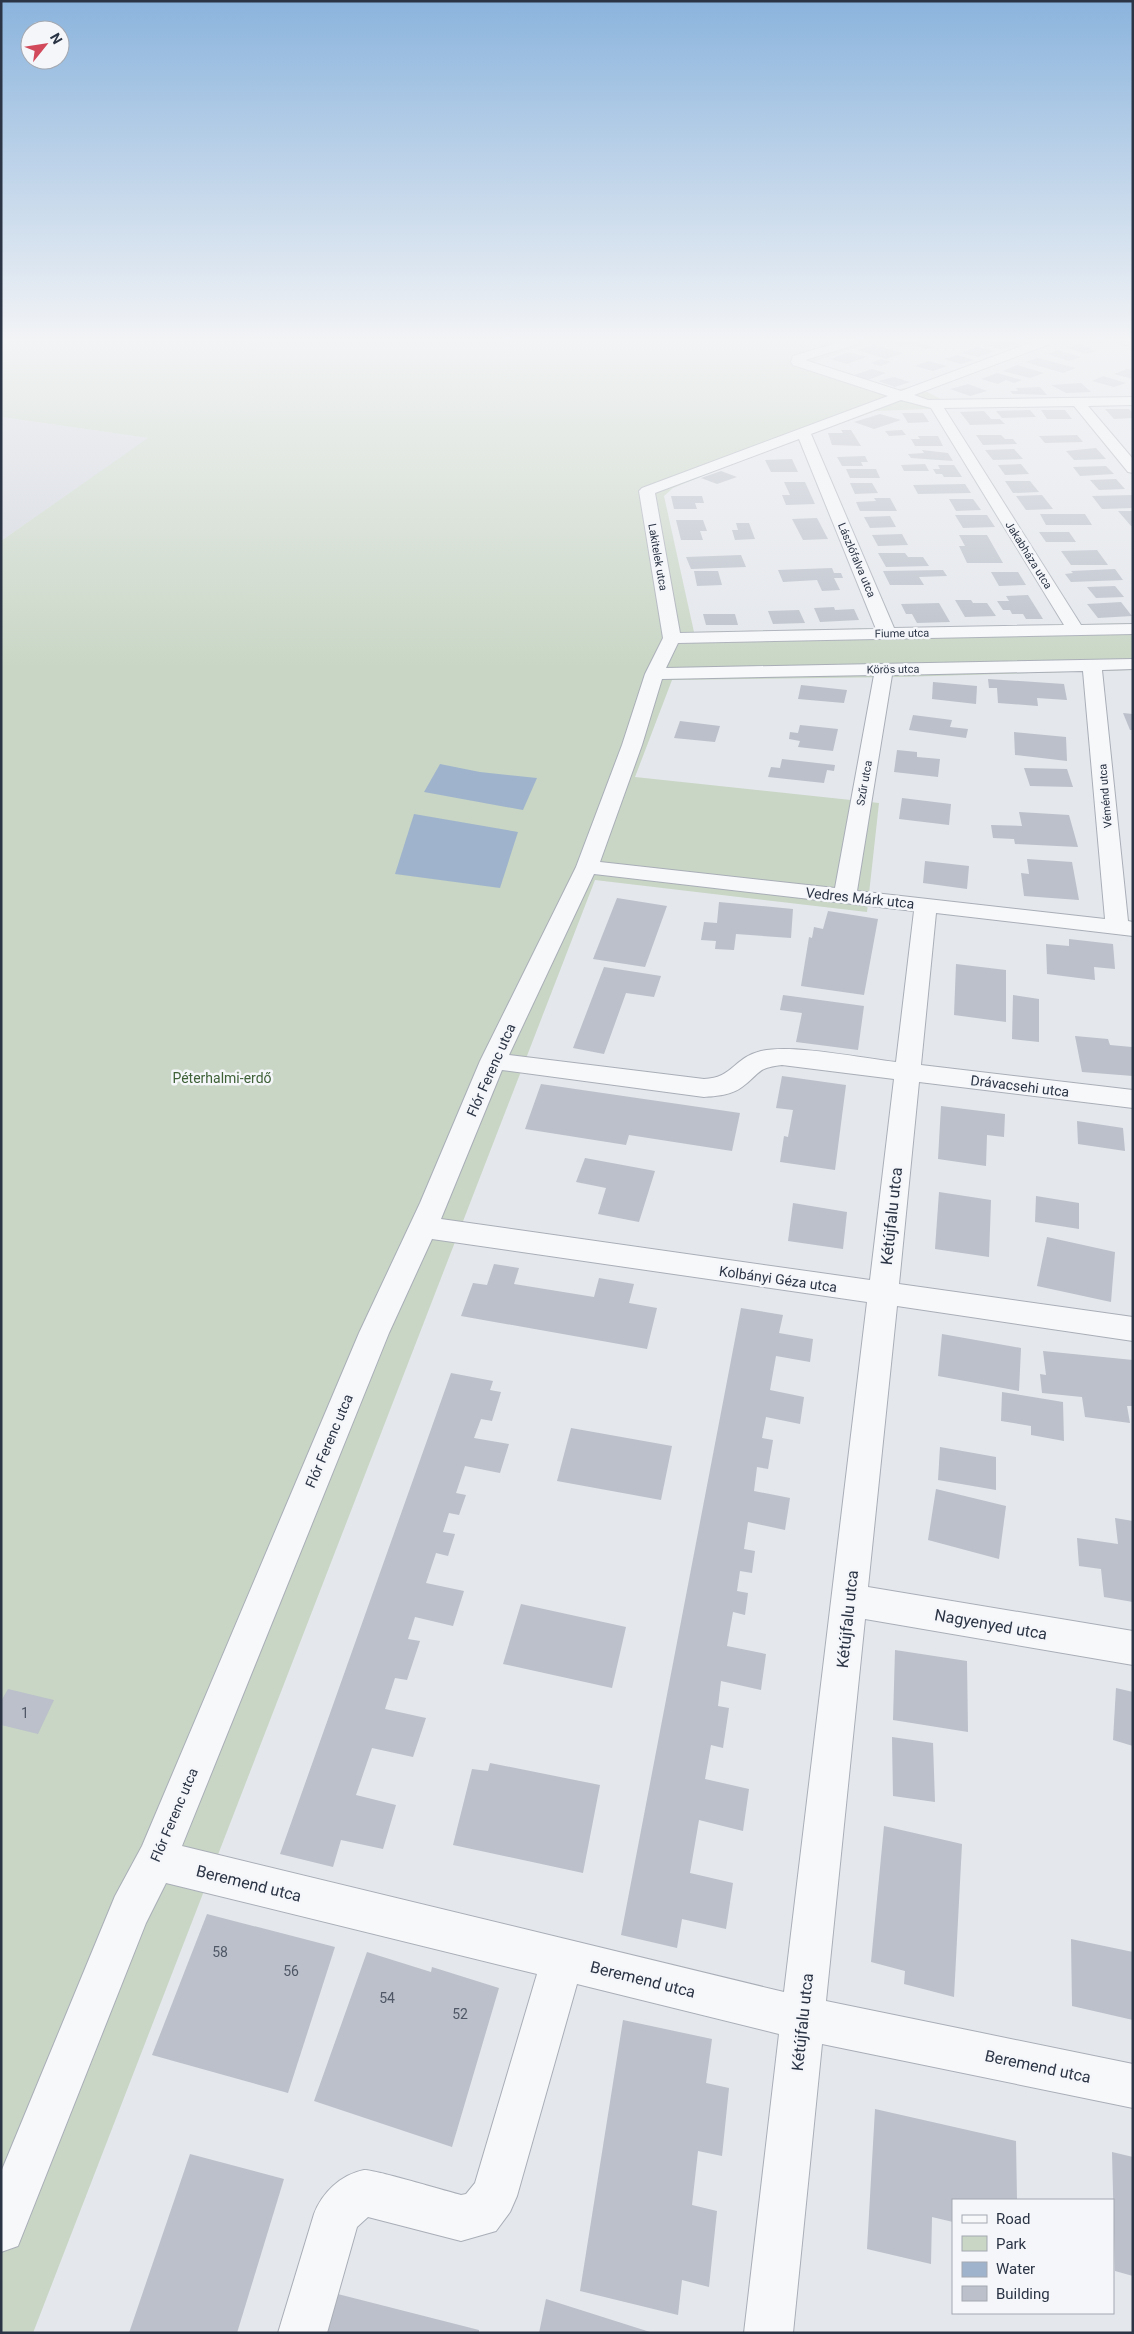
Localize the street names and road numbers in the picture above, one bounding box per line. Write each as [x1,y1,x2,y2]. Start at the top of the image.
street label: Jakabháza utca [1003,519,1055,592]
street label: Lászlófalva utca [835,521,878,599]
street label: Lakitelek utca [645,523,670,592]
street label: Fiume utca [875,627,929,640]
street label: Körös utca [867,663,920,676]
street label: Szűr utca [854,759,875,807]
street label: Véménd utca [1096,763,1115,829]
street label: Vedres Márk utca [805,884,915,912]
street label: Flór Ferenc utca [463,1021,519,1119]
street label: Drávacsehi utca [970,1072,1070,1100]
street label: Kétújfalu utca [877,1166,906,1266]
street label: Kolbányi Géza utca [718,1263,838,1295]
street label: Flór Ferenc utca [302,1392,356,1490]
street label: Kétújfalu utca [833,1569,862,1669]
street label: Nagyenyed utca [933,1605,1049,1644]
street label: Flór Ferenc utca [147,1766,201,1864]
street label: Beremend utca [194,1861,303,1906]
street label: Beremend utca [588,1957,697,2002]
street label: Kétújfalu utca [788,1972,817,2072]
street label: Beremend utca [983,2046,1093,2087]

